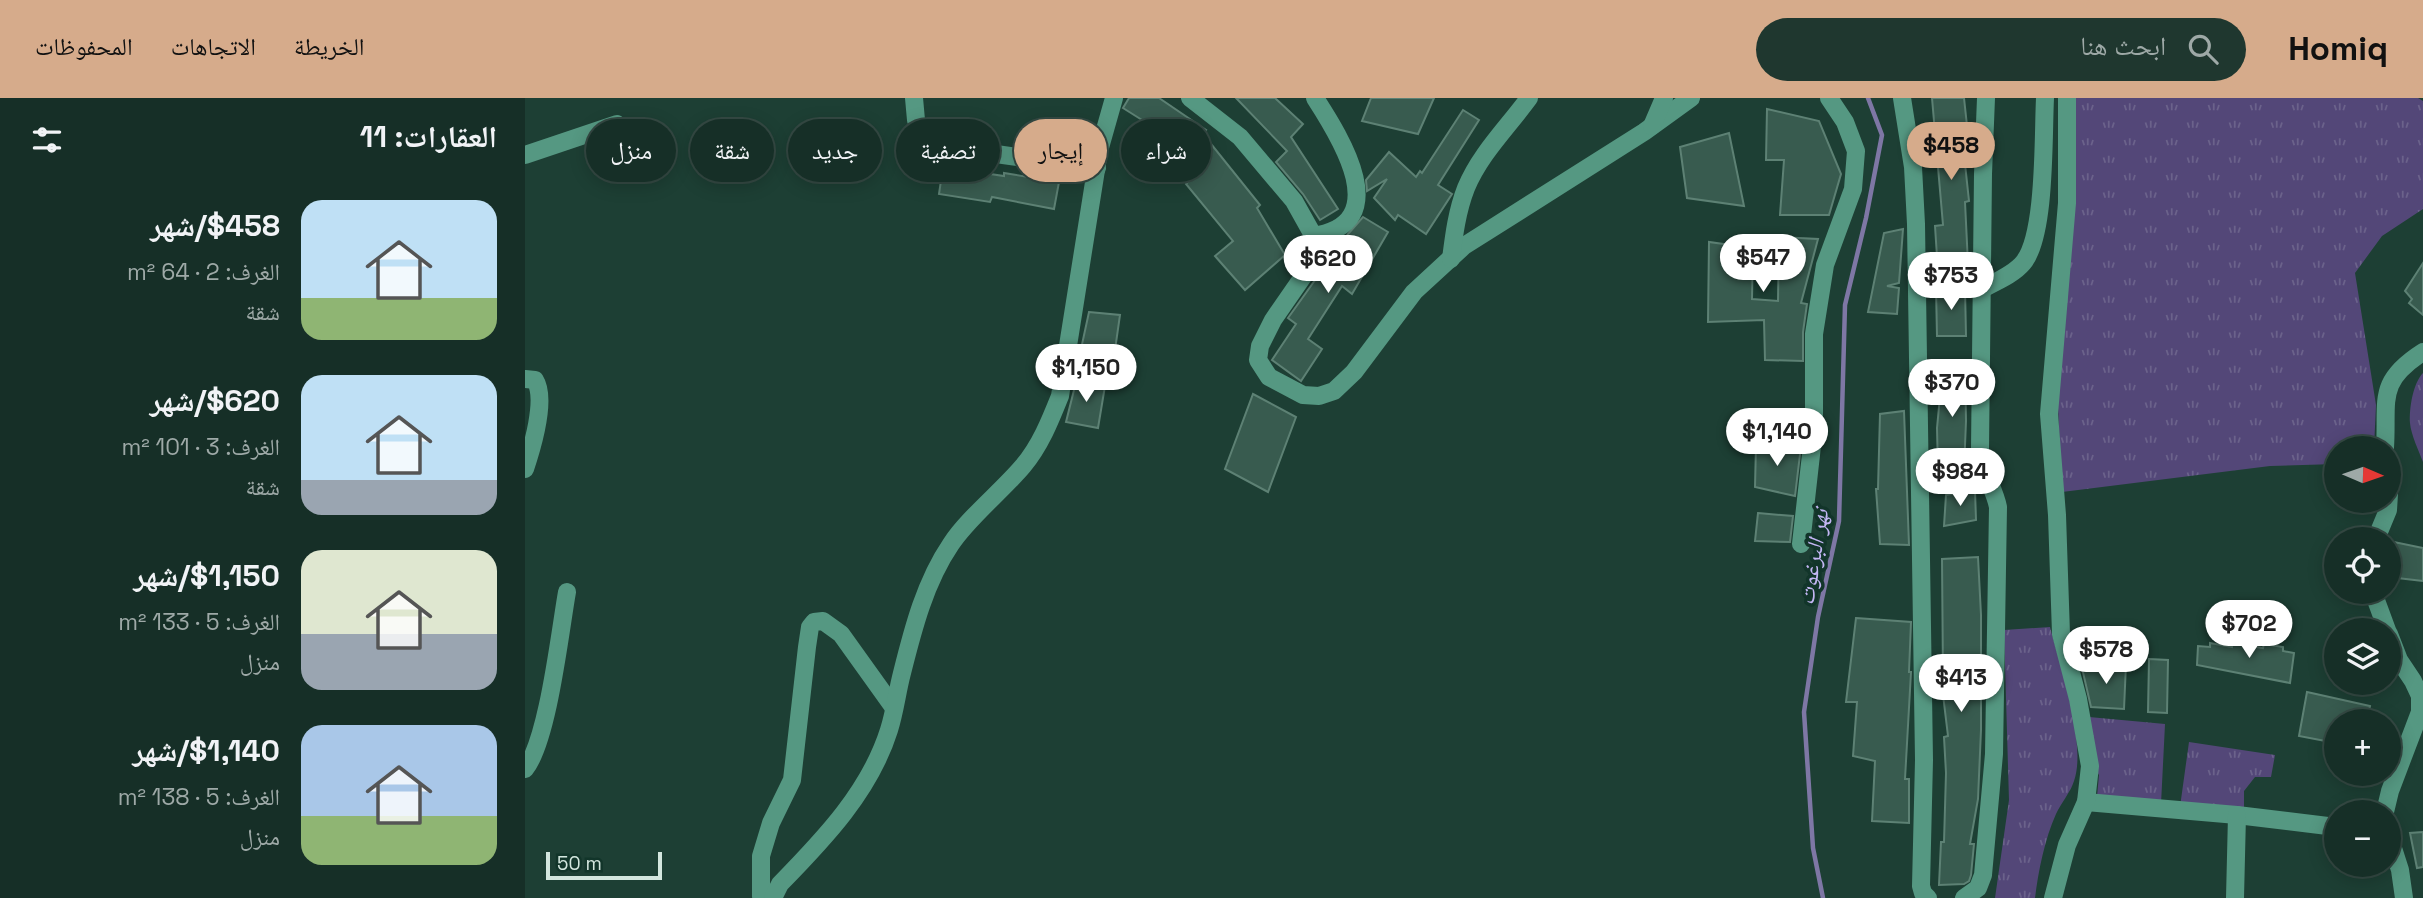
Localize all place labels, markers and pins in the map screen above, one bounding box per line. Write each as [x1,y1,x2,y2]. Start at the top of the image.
pin: $458 [1910,122,1992,182]
pin: $547 [1722,234,1804,294]
pin: $620 [1287,236,1369,295]
pin: $753 [1910,252,1992,312]
pin: $1,150 [1029,344,1143,404]
pin: $370 [1911,360,1993,419]
pin: $1,140 [1720,408,1834,468]
pin: $984 [1919,448,2001,508]
pin: $702 [2208,601,2290,660]
pin: $578 [2065,626,2147,686]
pin: $413 [1920,654,2002,714]

